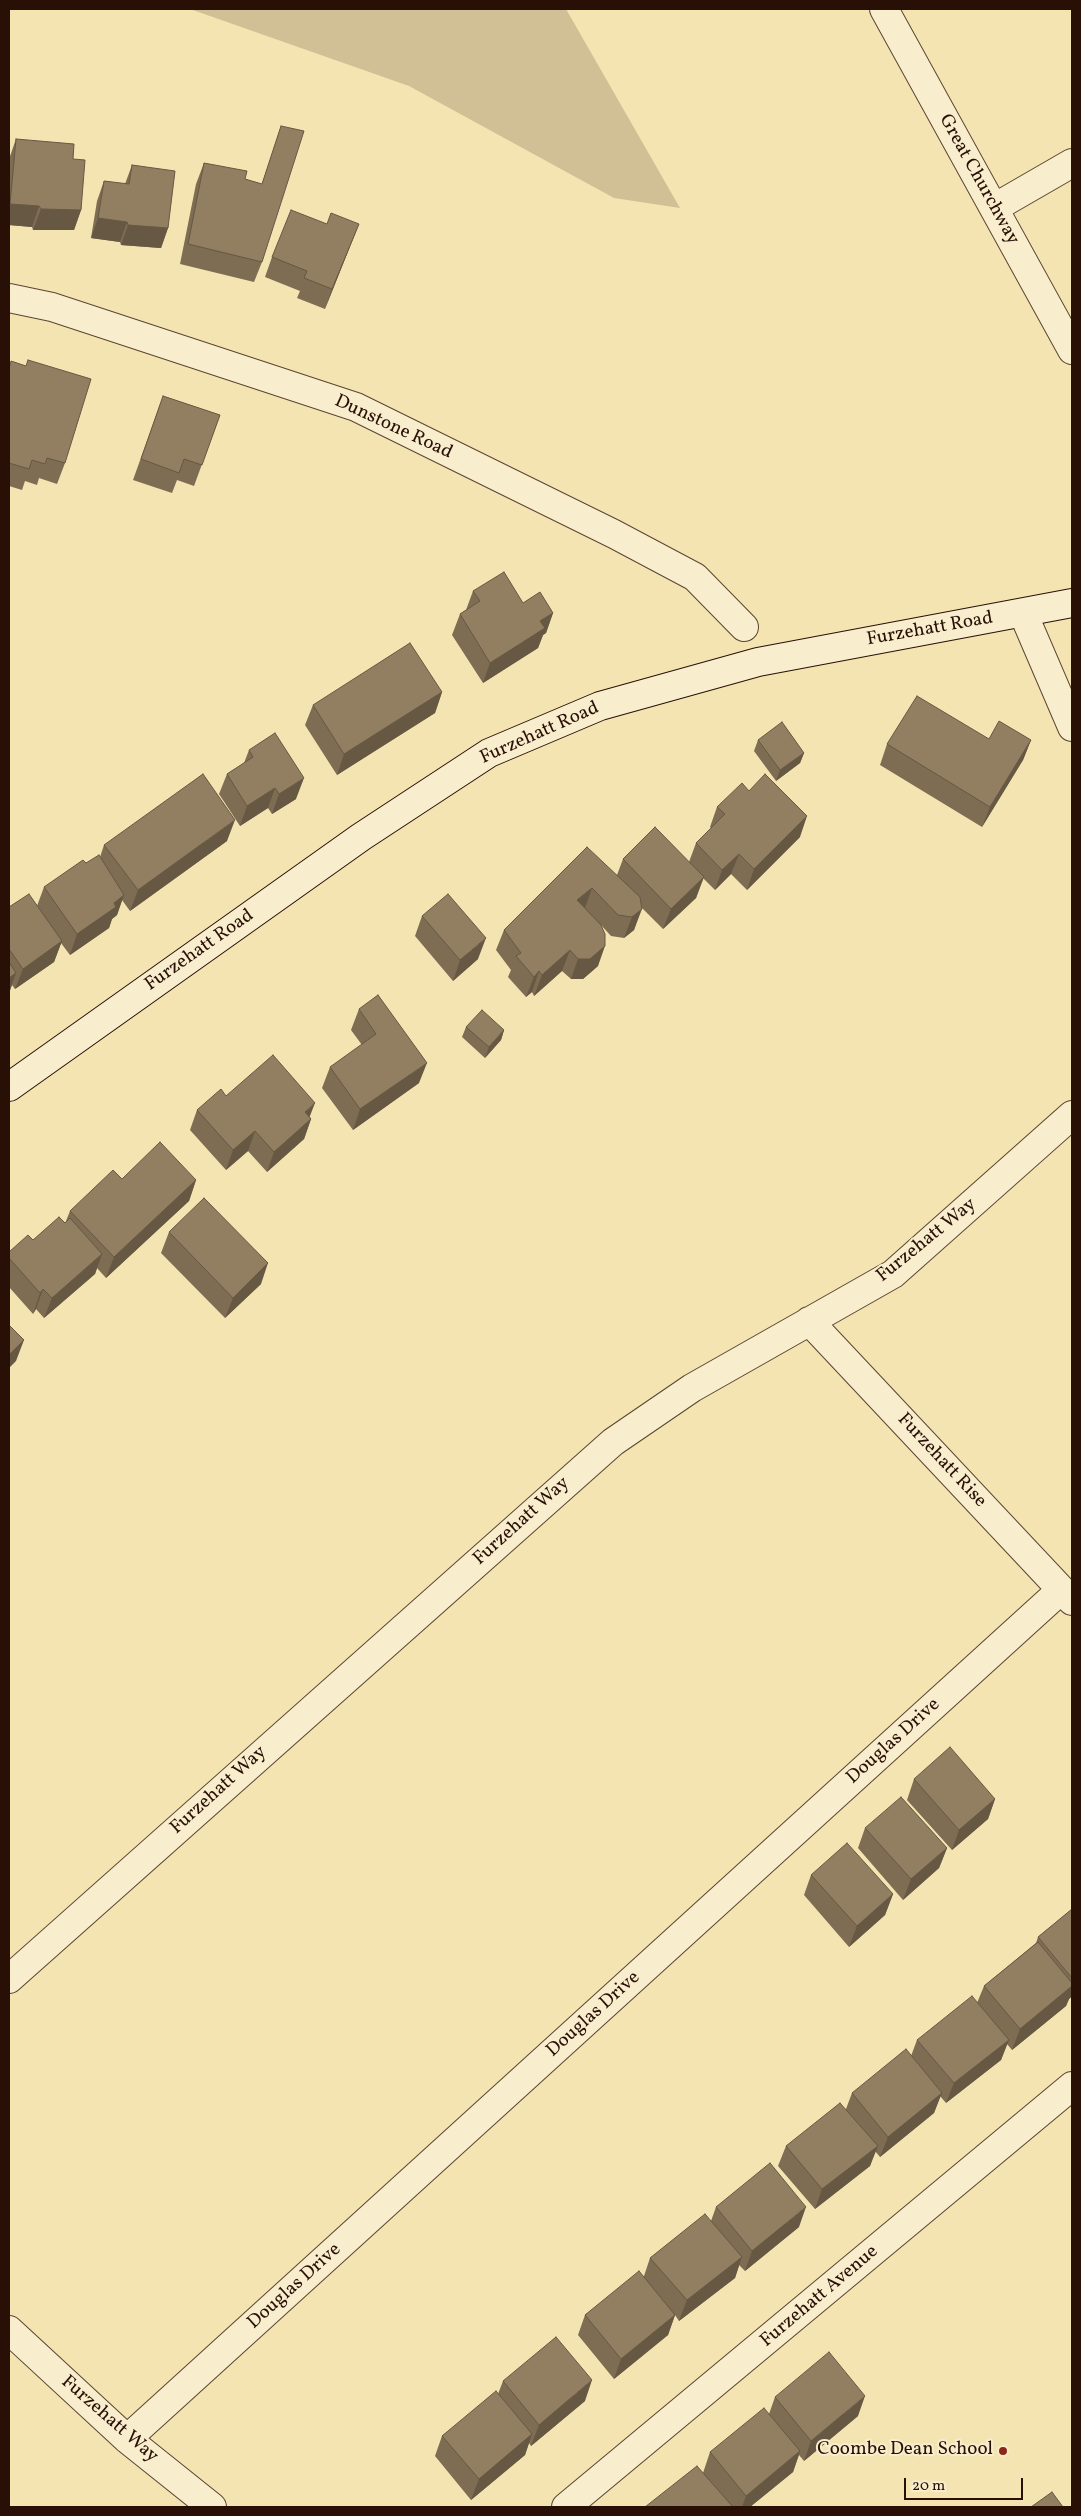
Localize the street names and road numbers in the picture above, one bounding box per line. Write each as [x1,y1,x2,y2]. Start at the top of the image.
street label: Great Churchway [933,111,1023,249]
street label: Dunstone Road [330,391,456,465]
street label: Furzehatt Road [865,608,995,652]
street label: Furzehatt Road [477,698,603,770]
street label: Furzehatt Road [141,905,259,997]
street label: Furzehatt Way [873,1194,981,1288]
street label: Furzehatt Rise [892,1409,990,1513]
street label: Furzehatt Way [469,1473,575,1571]
street label: Douglas Drive [843,1694,945,1790]
street label: Furzehatt Way [166,1742,272,1840]
street label: Douglas Drive [543,1967,645,2063]
street label: Douglas Drive [244,2239,346,2335]
street label: Furzehatt Avenue [756,2241,884,2353]
street label: Furzehatt Way [56,2371,162,2469]

